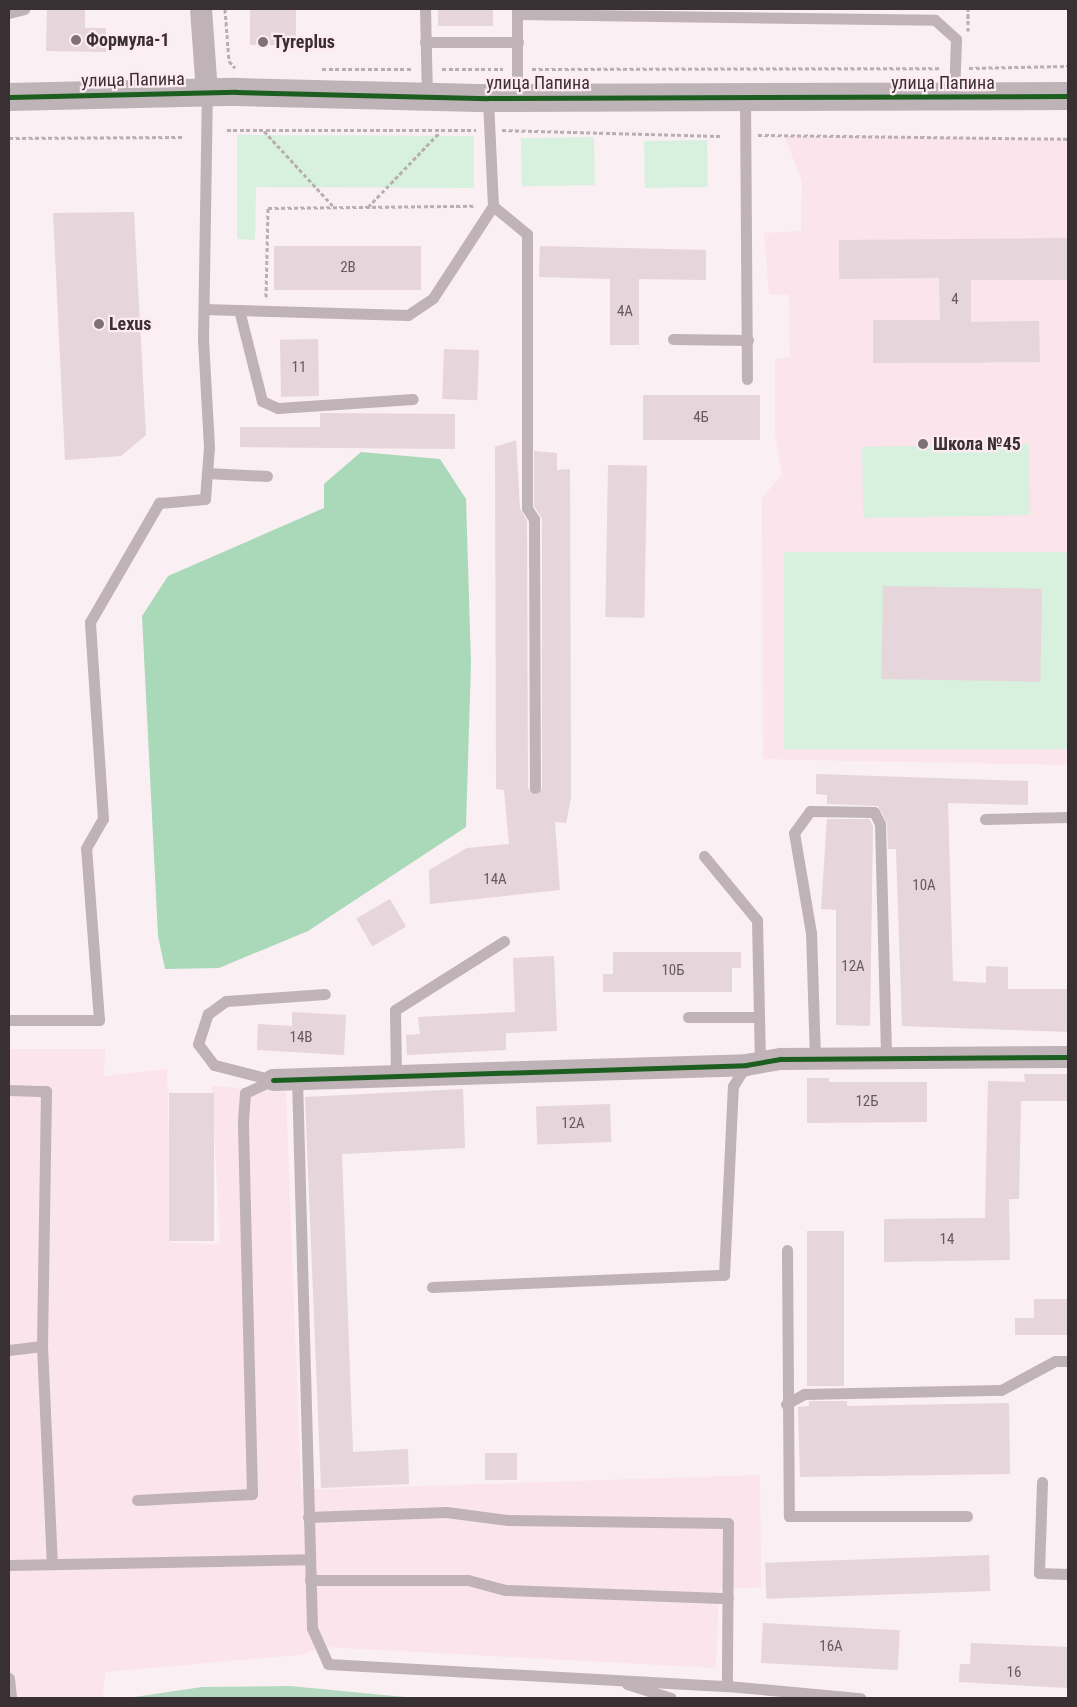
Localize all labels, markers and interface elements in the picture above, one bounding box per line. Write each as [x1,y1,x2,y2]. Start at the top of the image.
place label: Формула-1 [86,29,170,51]
place label: Tyreplus [273,31,335,53]
marker: Формула-1 [70,34,82,46]
marker: Tyreplus [257,36,269,48]
street label: улица Папина [81,68,185,92]
street label: улица Папина [486,72,590,94]
street label: улица Папина [891,72,995,94]
house number: 2В [340,259,356,277]
house number: 4 [951,291,959,309]
house number: 4А [617,303,633,321]
place label: Lexus [109,313,151,335]
marker: Lexus [93,318,105,330]
house number: 11 [292,359,306,377]
house number: 4Б [693,409,709,427]
place label: Школа №45 [933,433,1021,455]
marker: Школа №45 [917,438,929,450]
house number: 14А [483,871,507,889]
house number: 10А [912,877,936,895]
house number: 12А [841,958,865,976]
house number: 10Б [661,962,685,980]
house number: 14В [290,1029,312,1047]
house number: 12Б [855,1093,879,1111]
house number: 12А [561,1115,585,1133]
house number: 14 [940,1231,954,1249]
house number: 16А [819,1638,843,1656]
house number: 16 [1007,1664,1021,1682]

